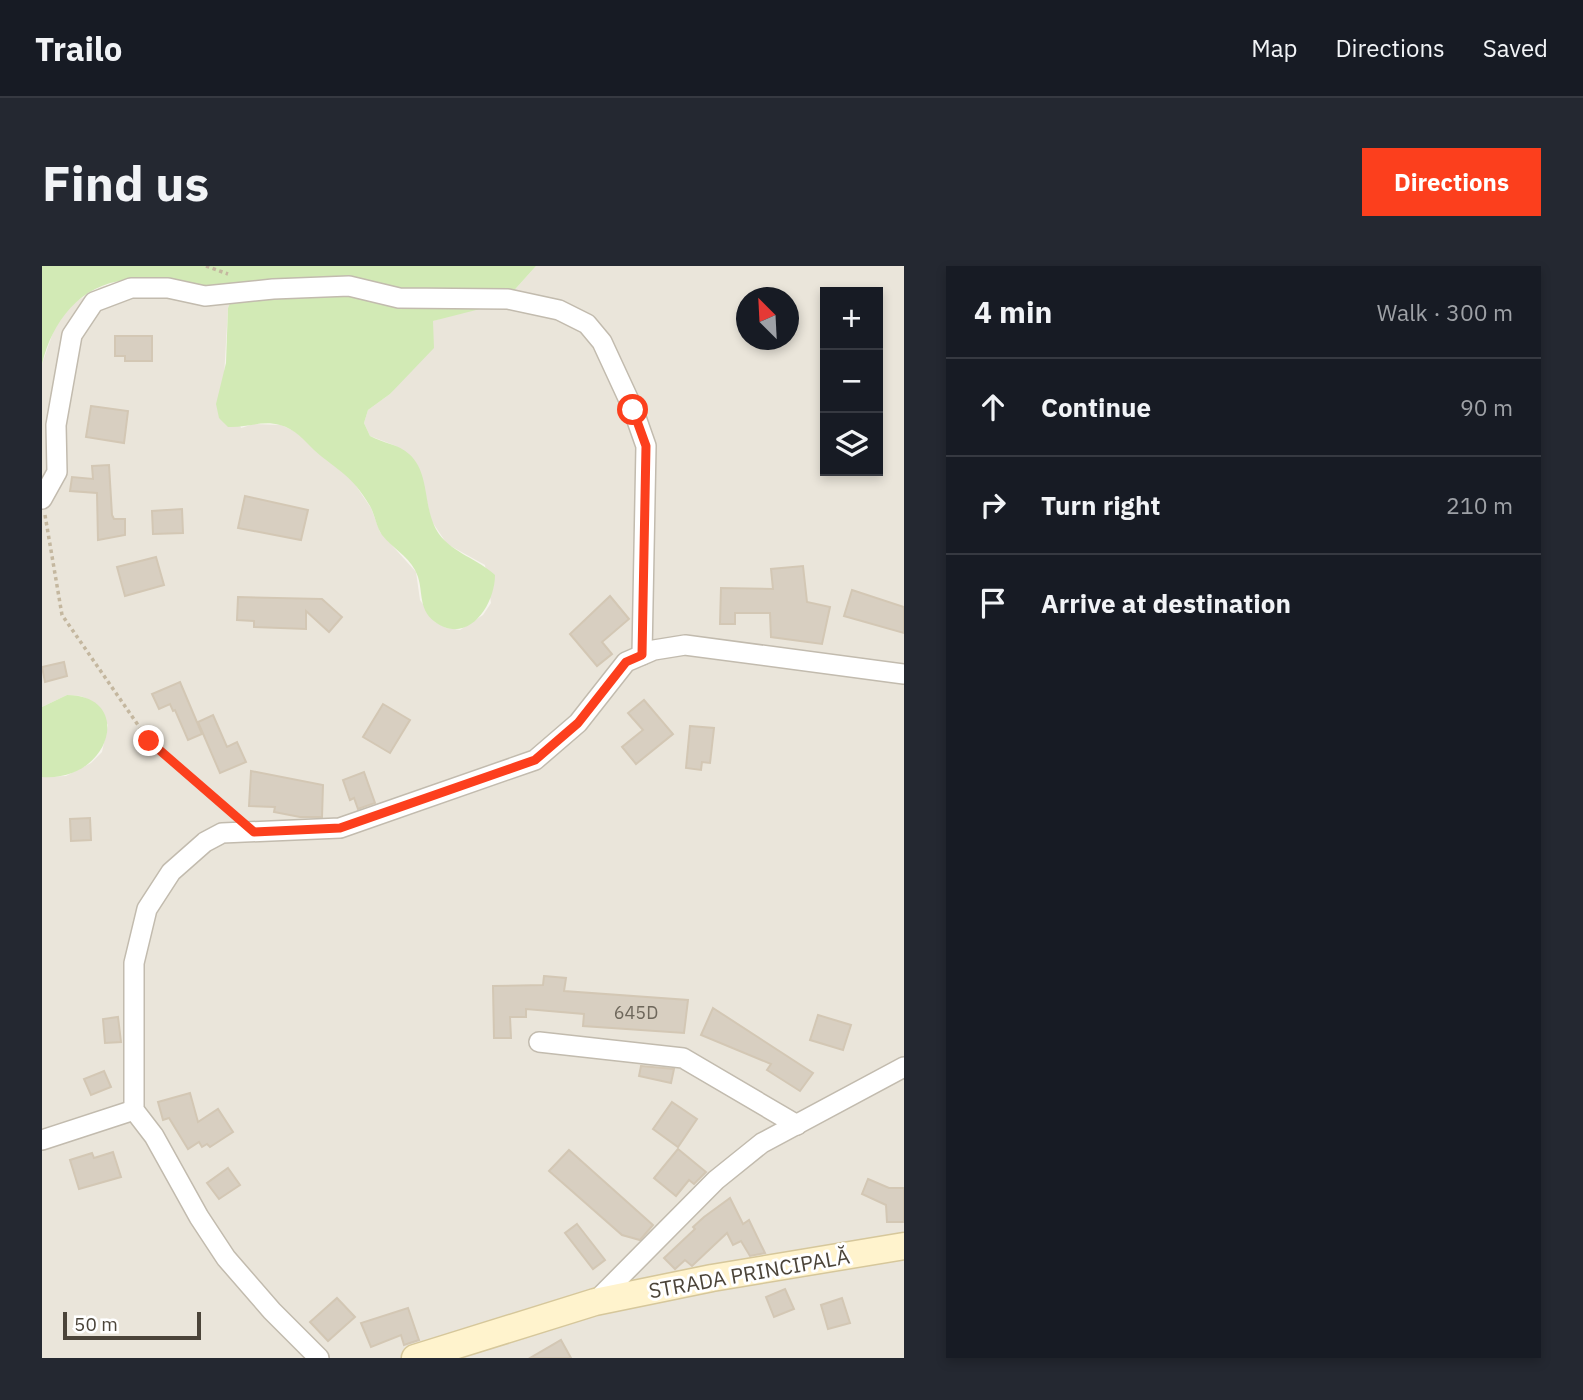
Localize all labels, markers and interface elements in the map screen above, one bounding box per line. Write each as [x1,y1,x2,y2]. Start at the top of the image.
text: Trailo [35,27,122,70]
text: Map [1251,32,1297,64]
text: Directions [1335,32,1445,64]
text: Saved [1483,32,1548,64]
button: Directions [1362,148,1541,216]
text: Find us [42,151,209,214]
north arrow [736,287,799,350]
map controls [820,287,883,476]
button: + [820,287,883,350]
text: 4 min [974,292,1052,331]
text: Walk · 300 m [1377,297,1513,327]
button: − [820,350,883,413]
icon: ahead [974,388,1012,426]
text: Continue [1041,390,1151,424]
text: 90 m [1460,392,1513,422]
route start [617,394,648,425]
button: layers [820,413,883,476]
icon: right [974,486,1012,524]
text: Turn right [1041,488,1160,522]
text: 210 m [1446,490,1513,520]
icon: arrive [974,584,1012,622]
text: Arrive at destination [1041,586,1291,620]
route end [133,725,164,756]
house number: 645D [614,1001,658,1024]
street label: STRADA PRINCIPALĂ [646,1242,852,1304]
scale bar [63,1309,201,1341]
text: 50 m [74,1312,118,1336]

